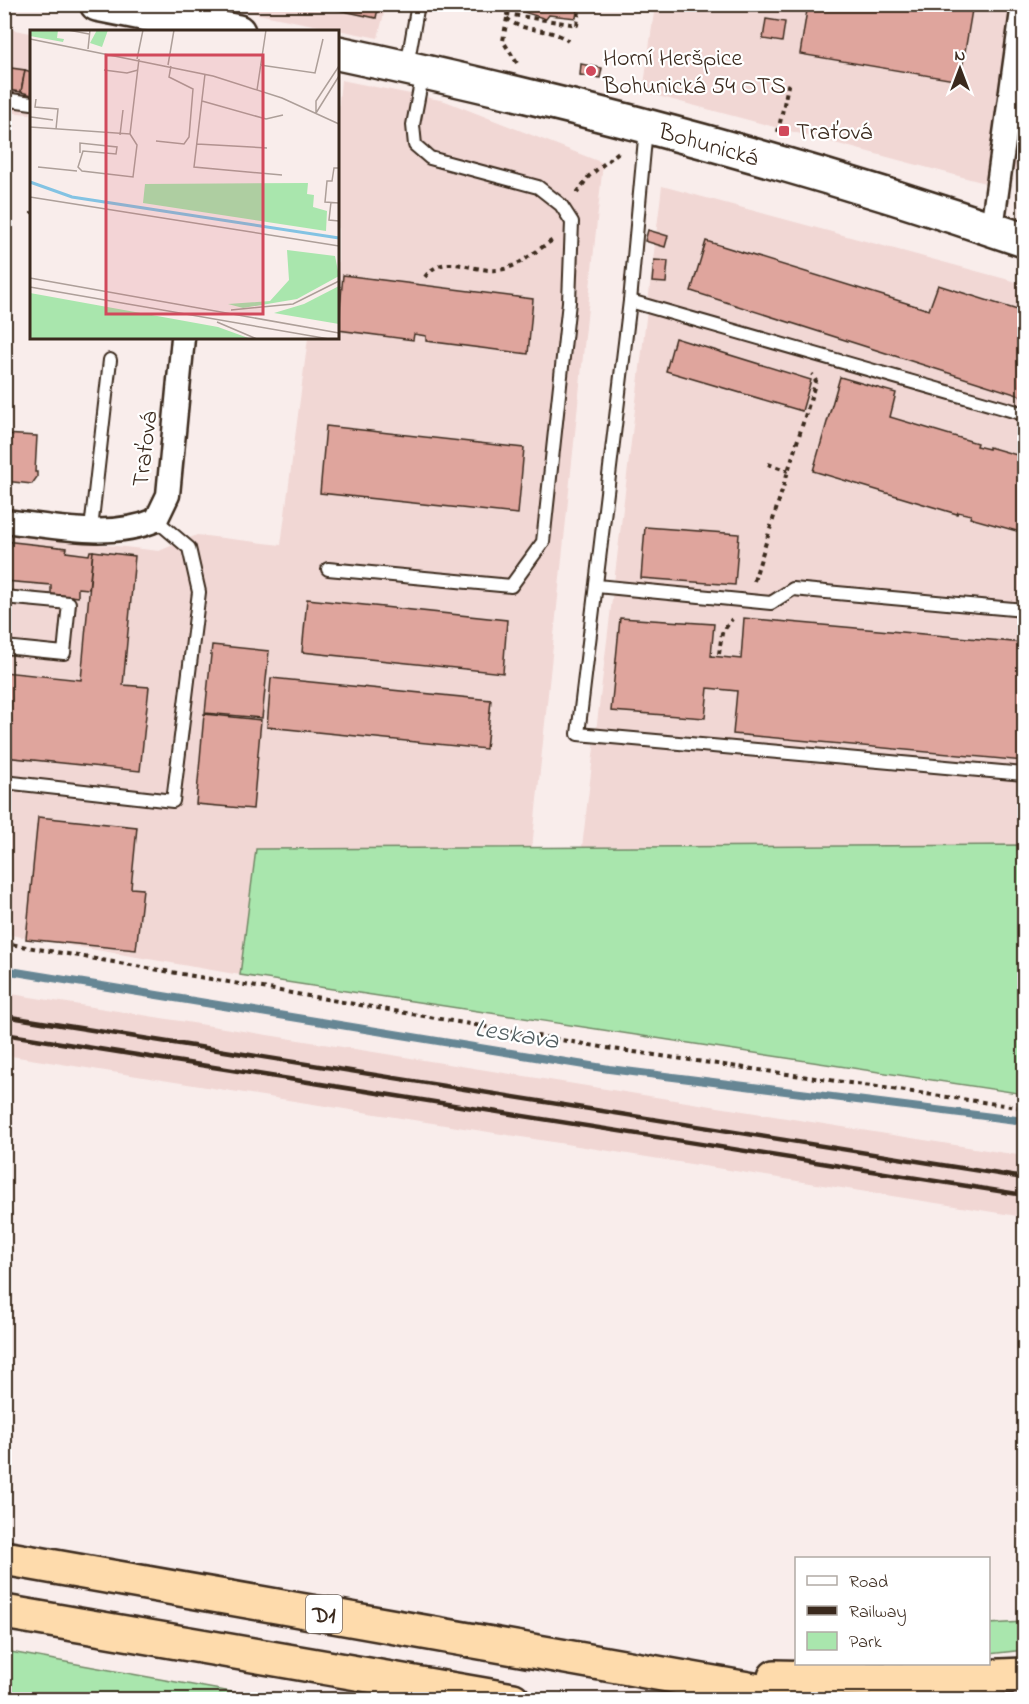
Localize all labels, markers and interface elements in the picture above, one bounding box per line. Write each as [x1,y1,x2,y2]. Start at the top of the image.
inset map [30,30,339,339]
north arrow [930,39,990,99]
place label: Horní Heršpice Bohunická 54 OTS [602,42,786,105]
text: N [955,44,966,68]
marker: Horní Heršpice Bohunická 54 OTS [584,64,598,78]
street label: Bohunická [653,115,762,177]
place label: Traťová [796,116,872,151]
marker: Traťová [777,124,791,138]
street label: Traťová [124,409,168,489]
water label: Leskava [472,1011,562,1061]
legend [795,1557,990,1665]
text: Road [849,1570,888,1596]
road number: D1 [306,1595,342,1633]
text: Railway [849,1600,906,1626]
text: Park [849,1630,882,1656]

